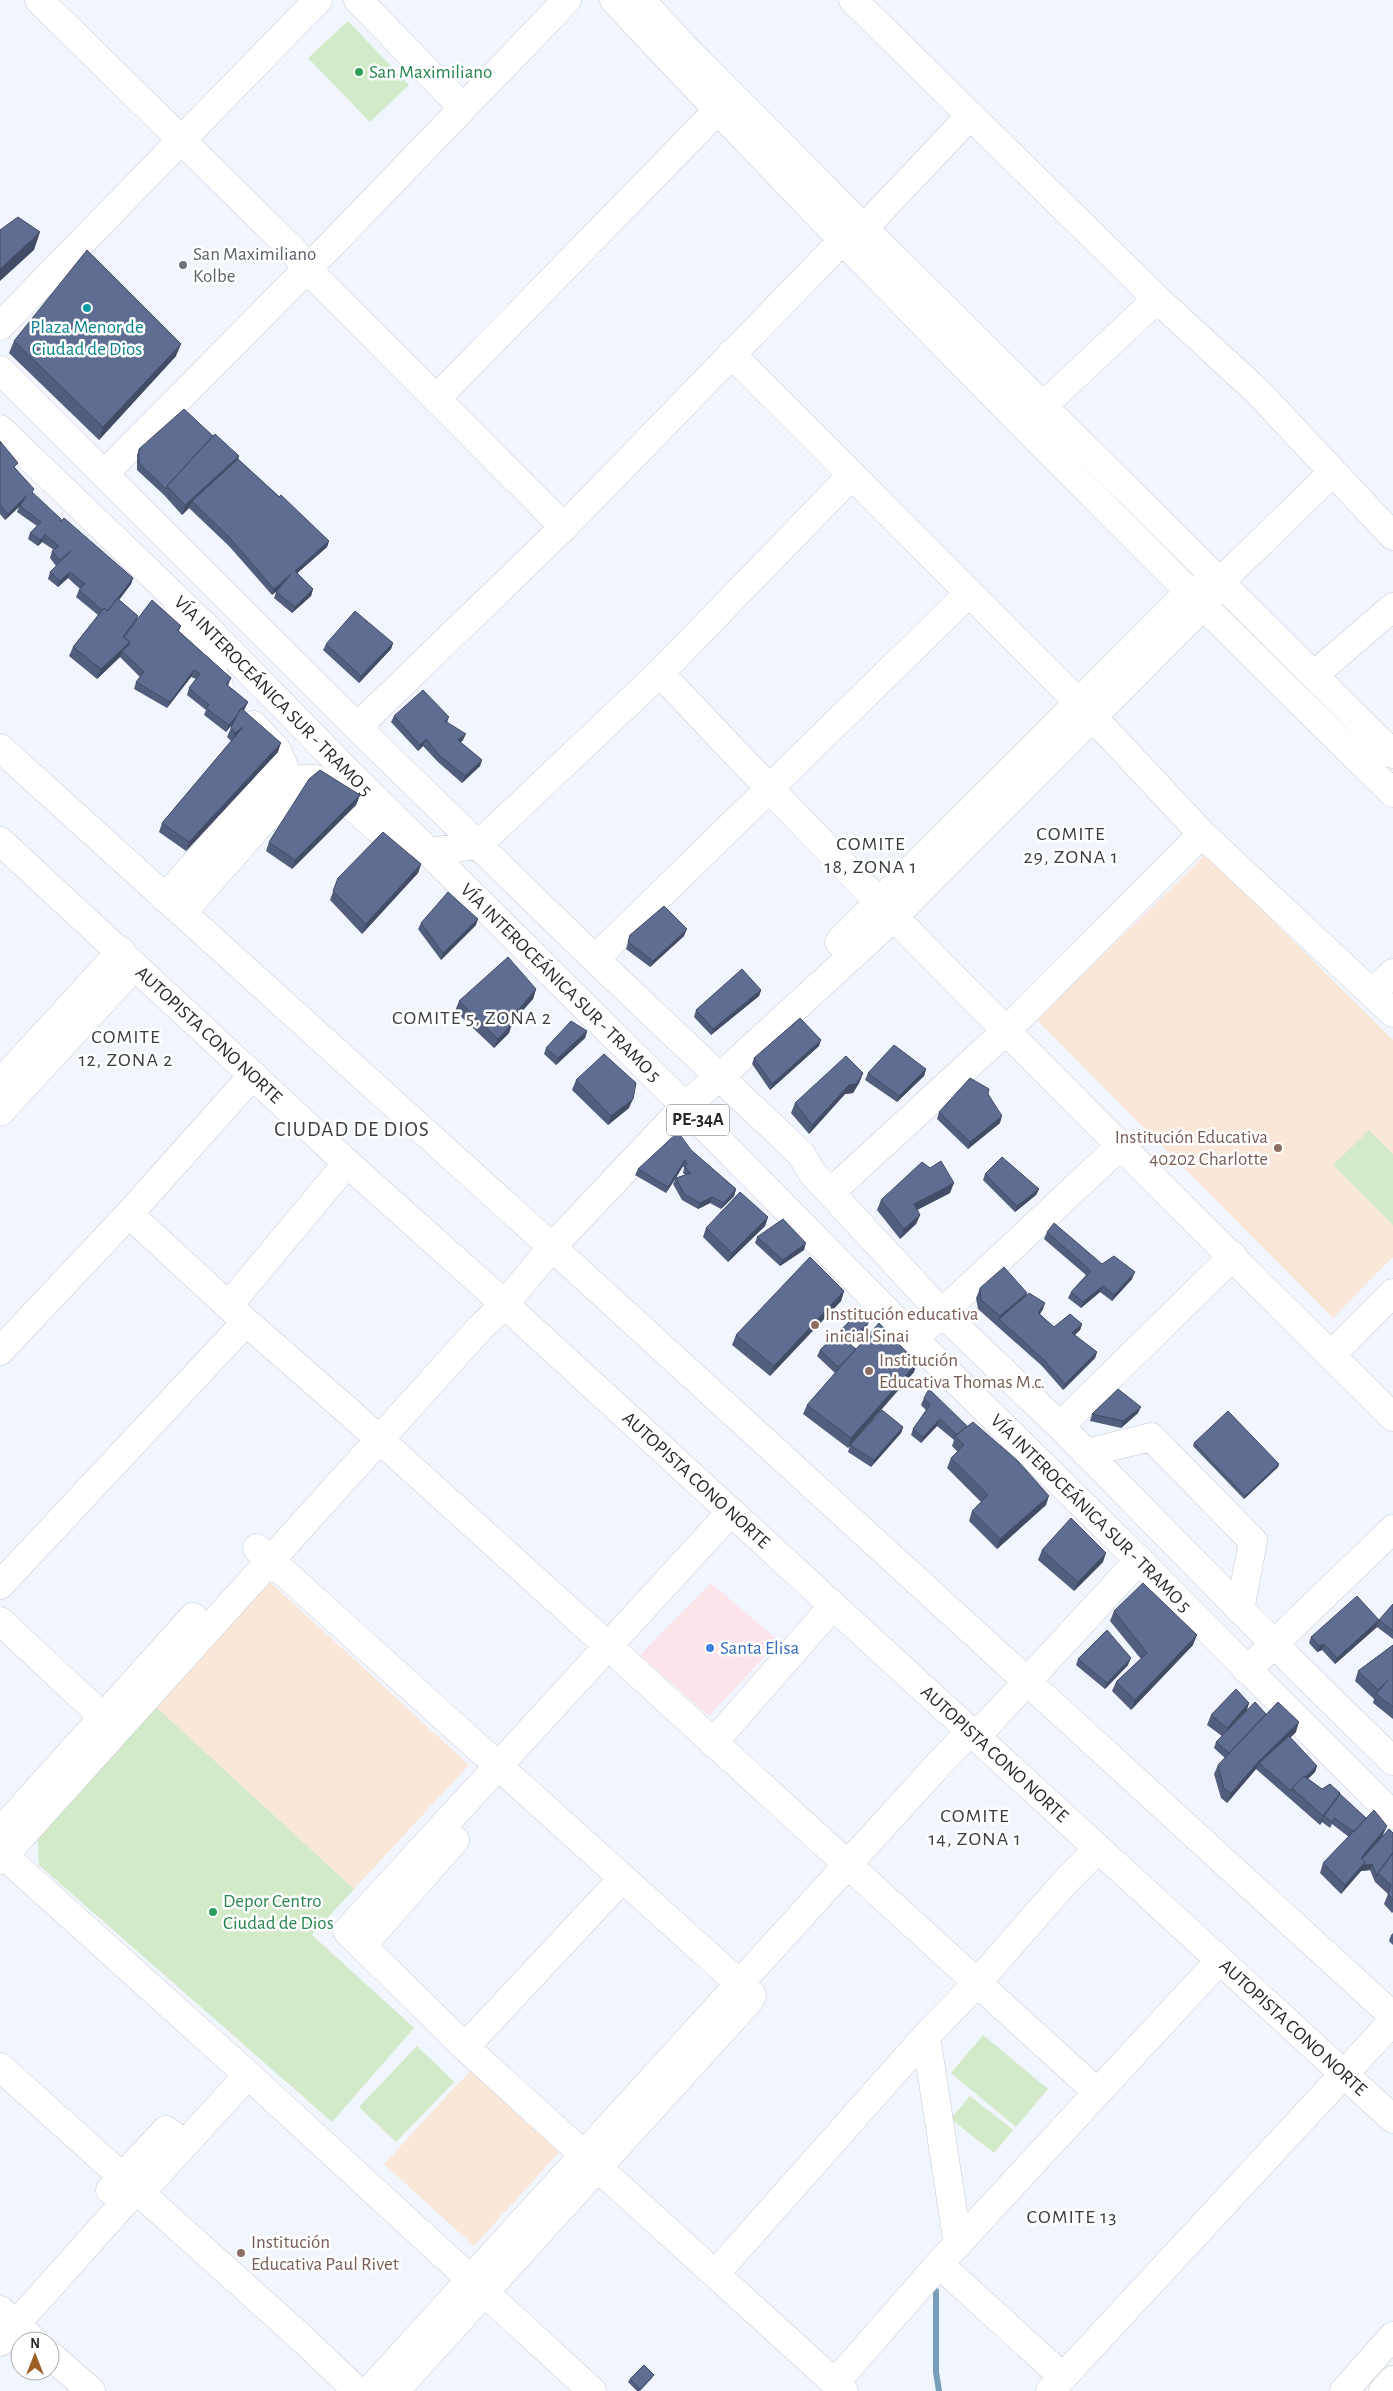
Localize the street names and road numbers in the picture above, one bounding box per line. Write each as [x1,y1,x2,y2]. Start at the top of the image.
street label: VÍA INTEROCEÁNICA SUR - TRAMO 5 [170,592,376,800]
street label: VÍA INTEROCEÁNICA SUR - TRAMO 5 [457,880,664,1086]
street label: AUTOPISTA CONO NORTE [132,963,286,1107]
road number: PE-34A [667,1104,729,1136]
street label: AUTOPISTA CONO NORTE [619,1408,773,1552]
street label: VÍA INTEROCEÁNICA SUR - TRAMO 5 [987,1410,1195,1616]
street label: AUTOPISTA CONO NORTE [917,1682,1072,1826]
street label: AUTOPISTA CONO NORTE [1216,1956,1370,2099]

